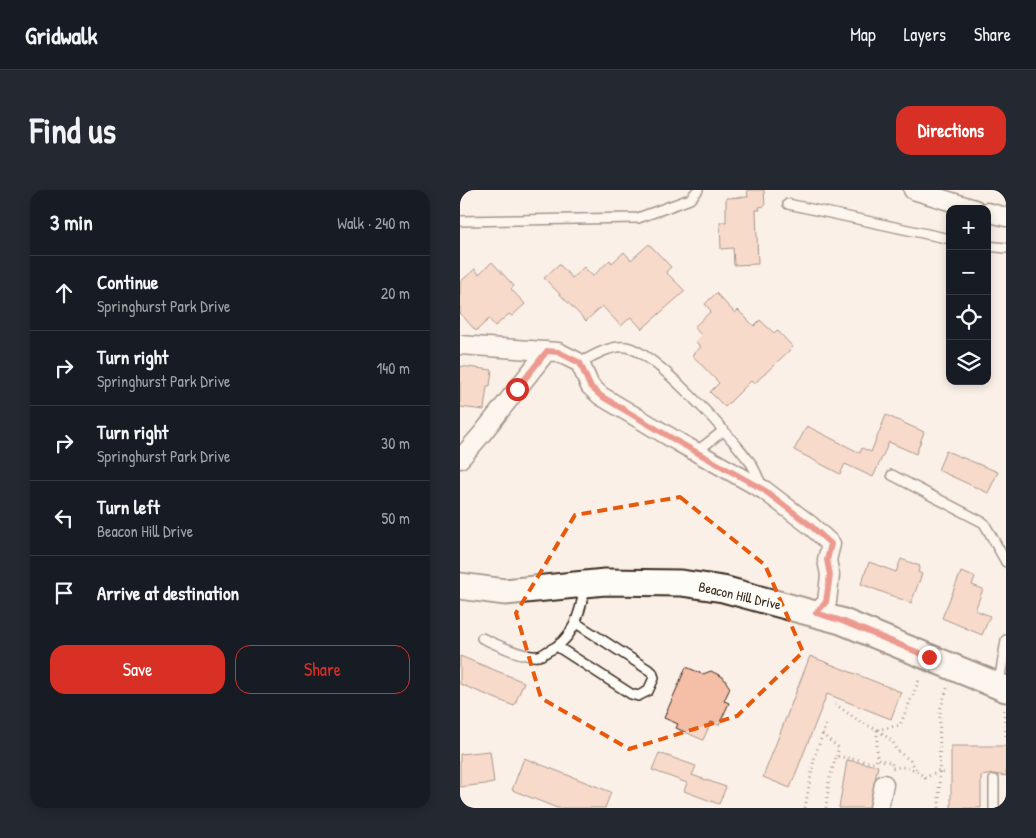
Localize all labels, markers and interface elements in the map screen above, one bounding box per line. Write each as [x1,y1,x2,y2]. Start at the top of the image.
text: Gridwalk [25,19,97,51]
text: Map [850,22,876,47]
text: Layers [904,22,946,47]
text: Share [974,22,1011,47]
button: Directions [896,106,1006,155]
text: Find us [30,107,116,154]
map controls [946,205,991,385]
button: + [946,205,991,250]
text: 3 min [50,208,93,237]
text: Walk · 240 m [337,212,410,234]
button: − [946,250,991,295]
text: Continue [97,269,158,295]
icon: ahead [50,279,78,307]
text: 20 m [381,282,410,304]
text: Springhurst Park Drive [97,295,230,317]
button: locate [946,295,991,340]
button: layers [946,340,991,385]
text: Turn right [97,344,168,370]
icon: right [50,354,78,382]
text: 140 m [376,357,410,379]
text: Springhurst Park Drive [97,370,230,392]
route start [506,378,529,401]
text: Turn right [97,419,168,445]
icon: right [50,429,78,457]
text: 30 m [381,432,410,454]
text: Springhurst Park Drive [97,445,230,467]
text: Turn left [97,494,160,520]
icon: left [50,504,78,532]
text: 50 m [382,507,410,529]
text: Beacon Hill Drive [97,520,193,542]
street label: Beacon Hill Drive [697,576,784,614]
icon: arrive [50,579,78,607]
text: Arrive at destination [97,580,239,606]
button: Save [50,645,225,694]
button: Share [235,645,410,694]
route end [918,646,941,669]

